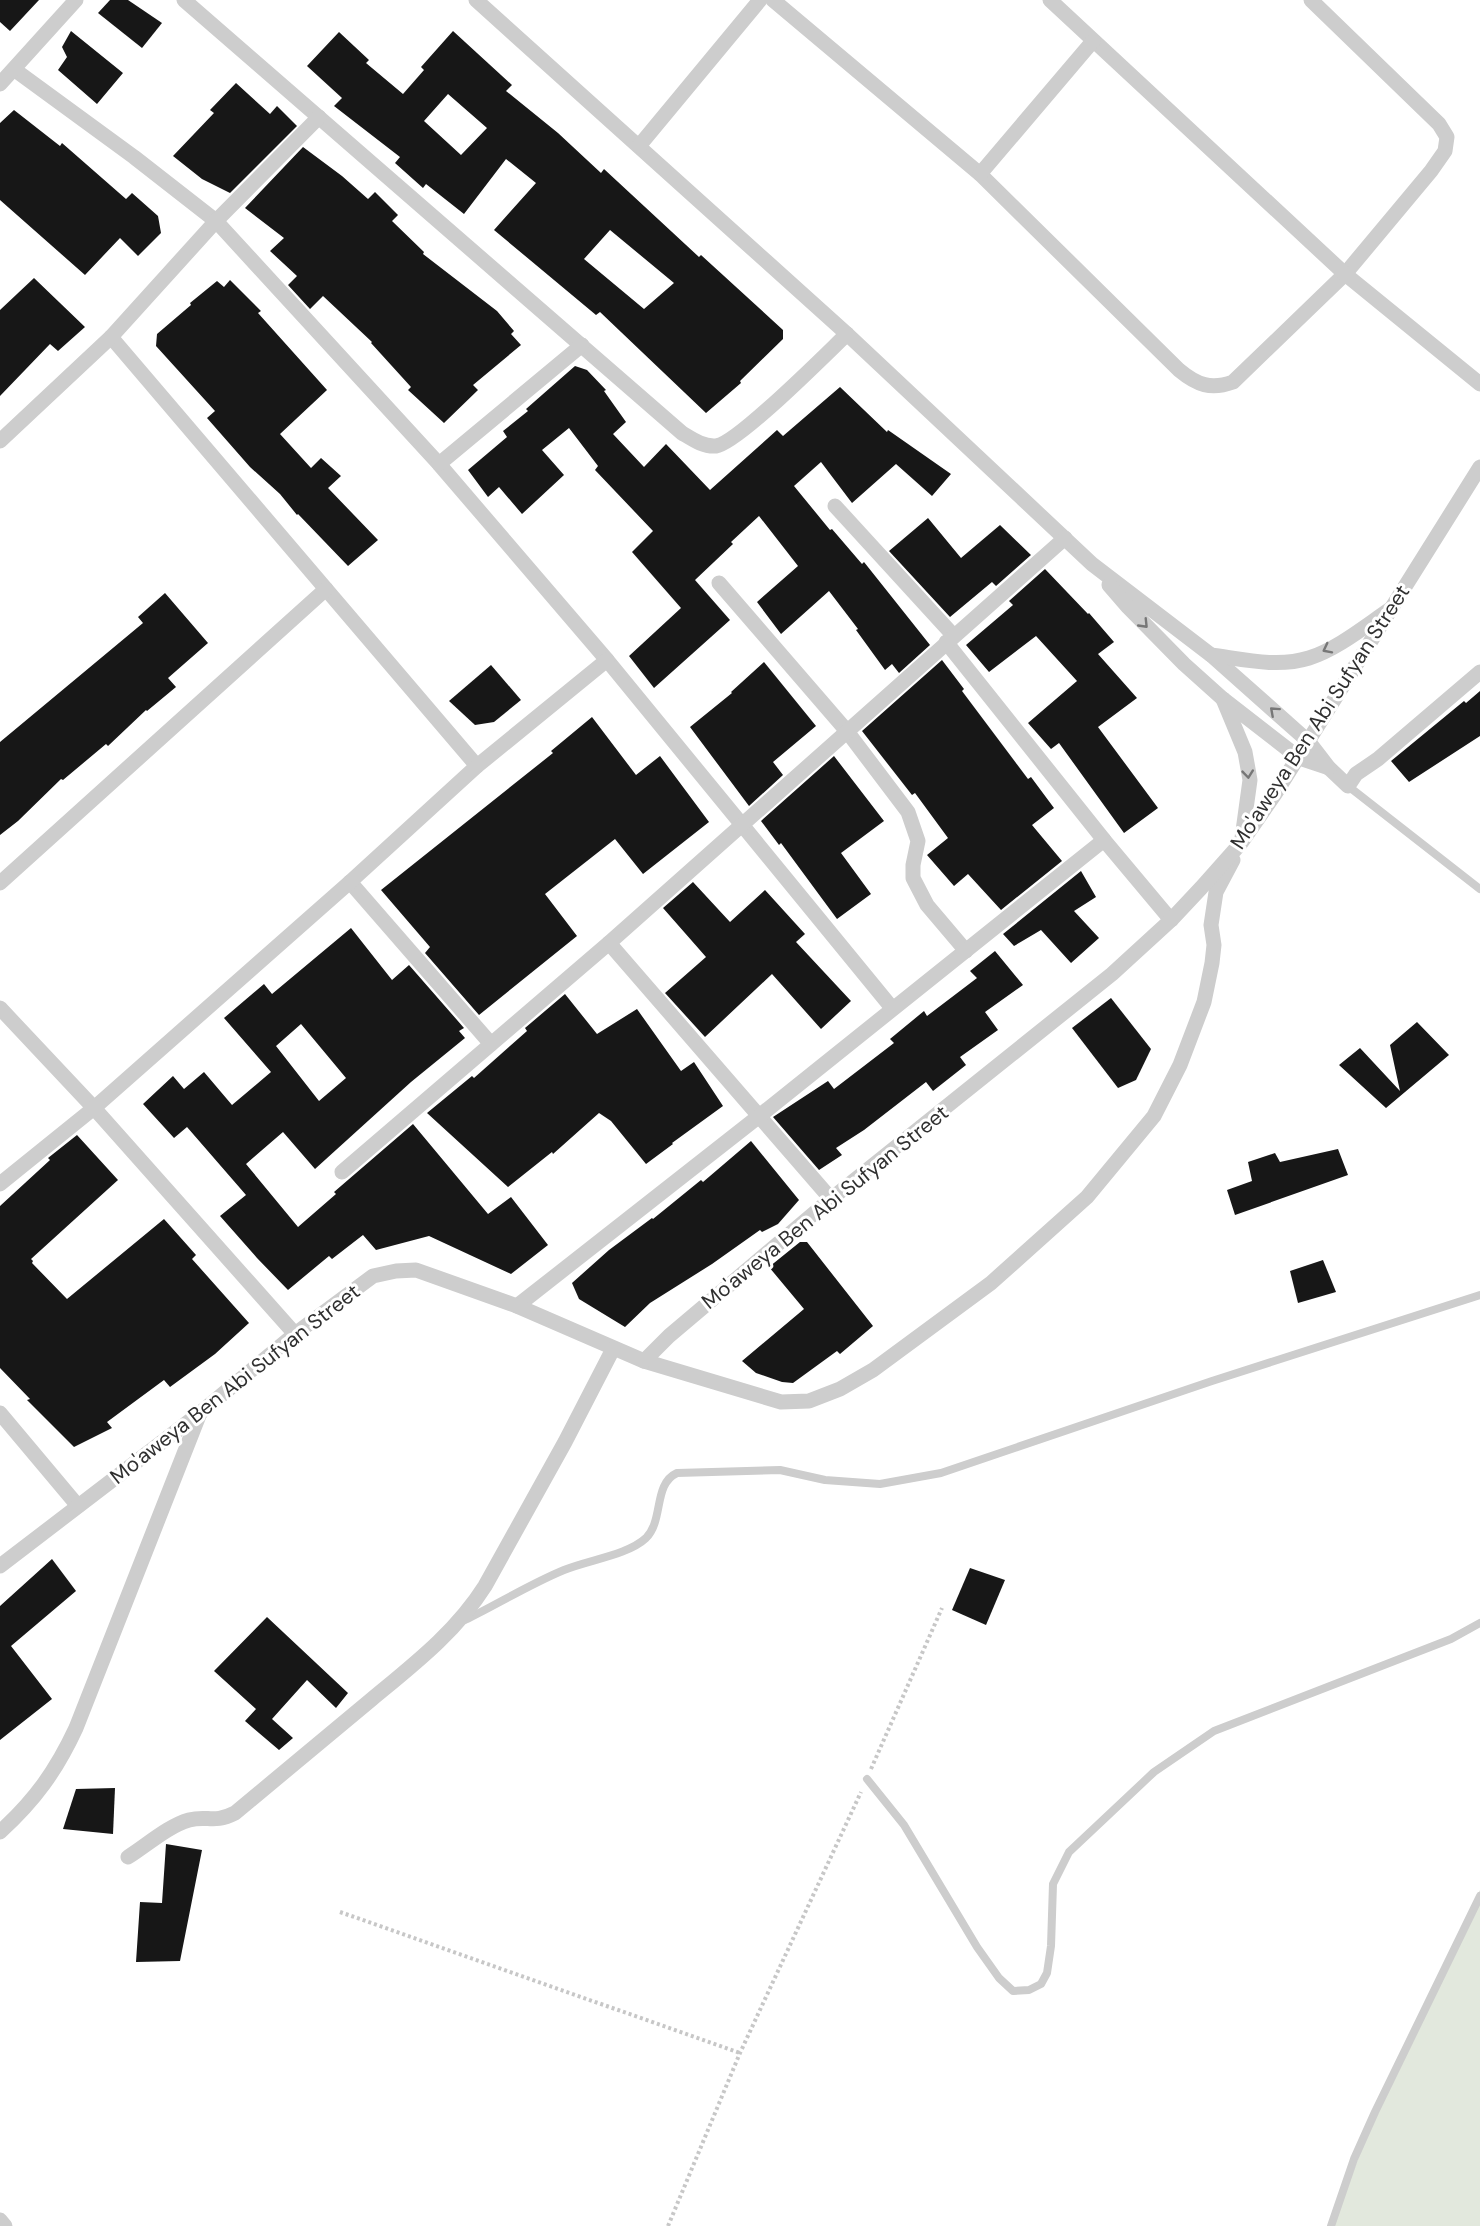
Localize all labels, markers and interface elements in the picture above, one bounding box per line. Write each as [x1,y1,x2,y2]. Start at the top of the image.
street label: Mo'aweya Ben Abi Sufyan Street [1224,579,1416,855]
one-way arrow [1137,616,1148,627]
one-way arrow [1322,642,1333,653]
one-way arrow [1271,707,1281,718]
one-way arrow [1241,769,1254,778]
street label: Mo'aweya Ben Abi Sufyan Street [696,1099,954,1315]
street label: Mo'aweya Ben Abi Sufyan Street [104,1278,366,1490]

